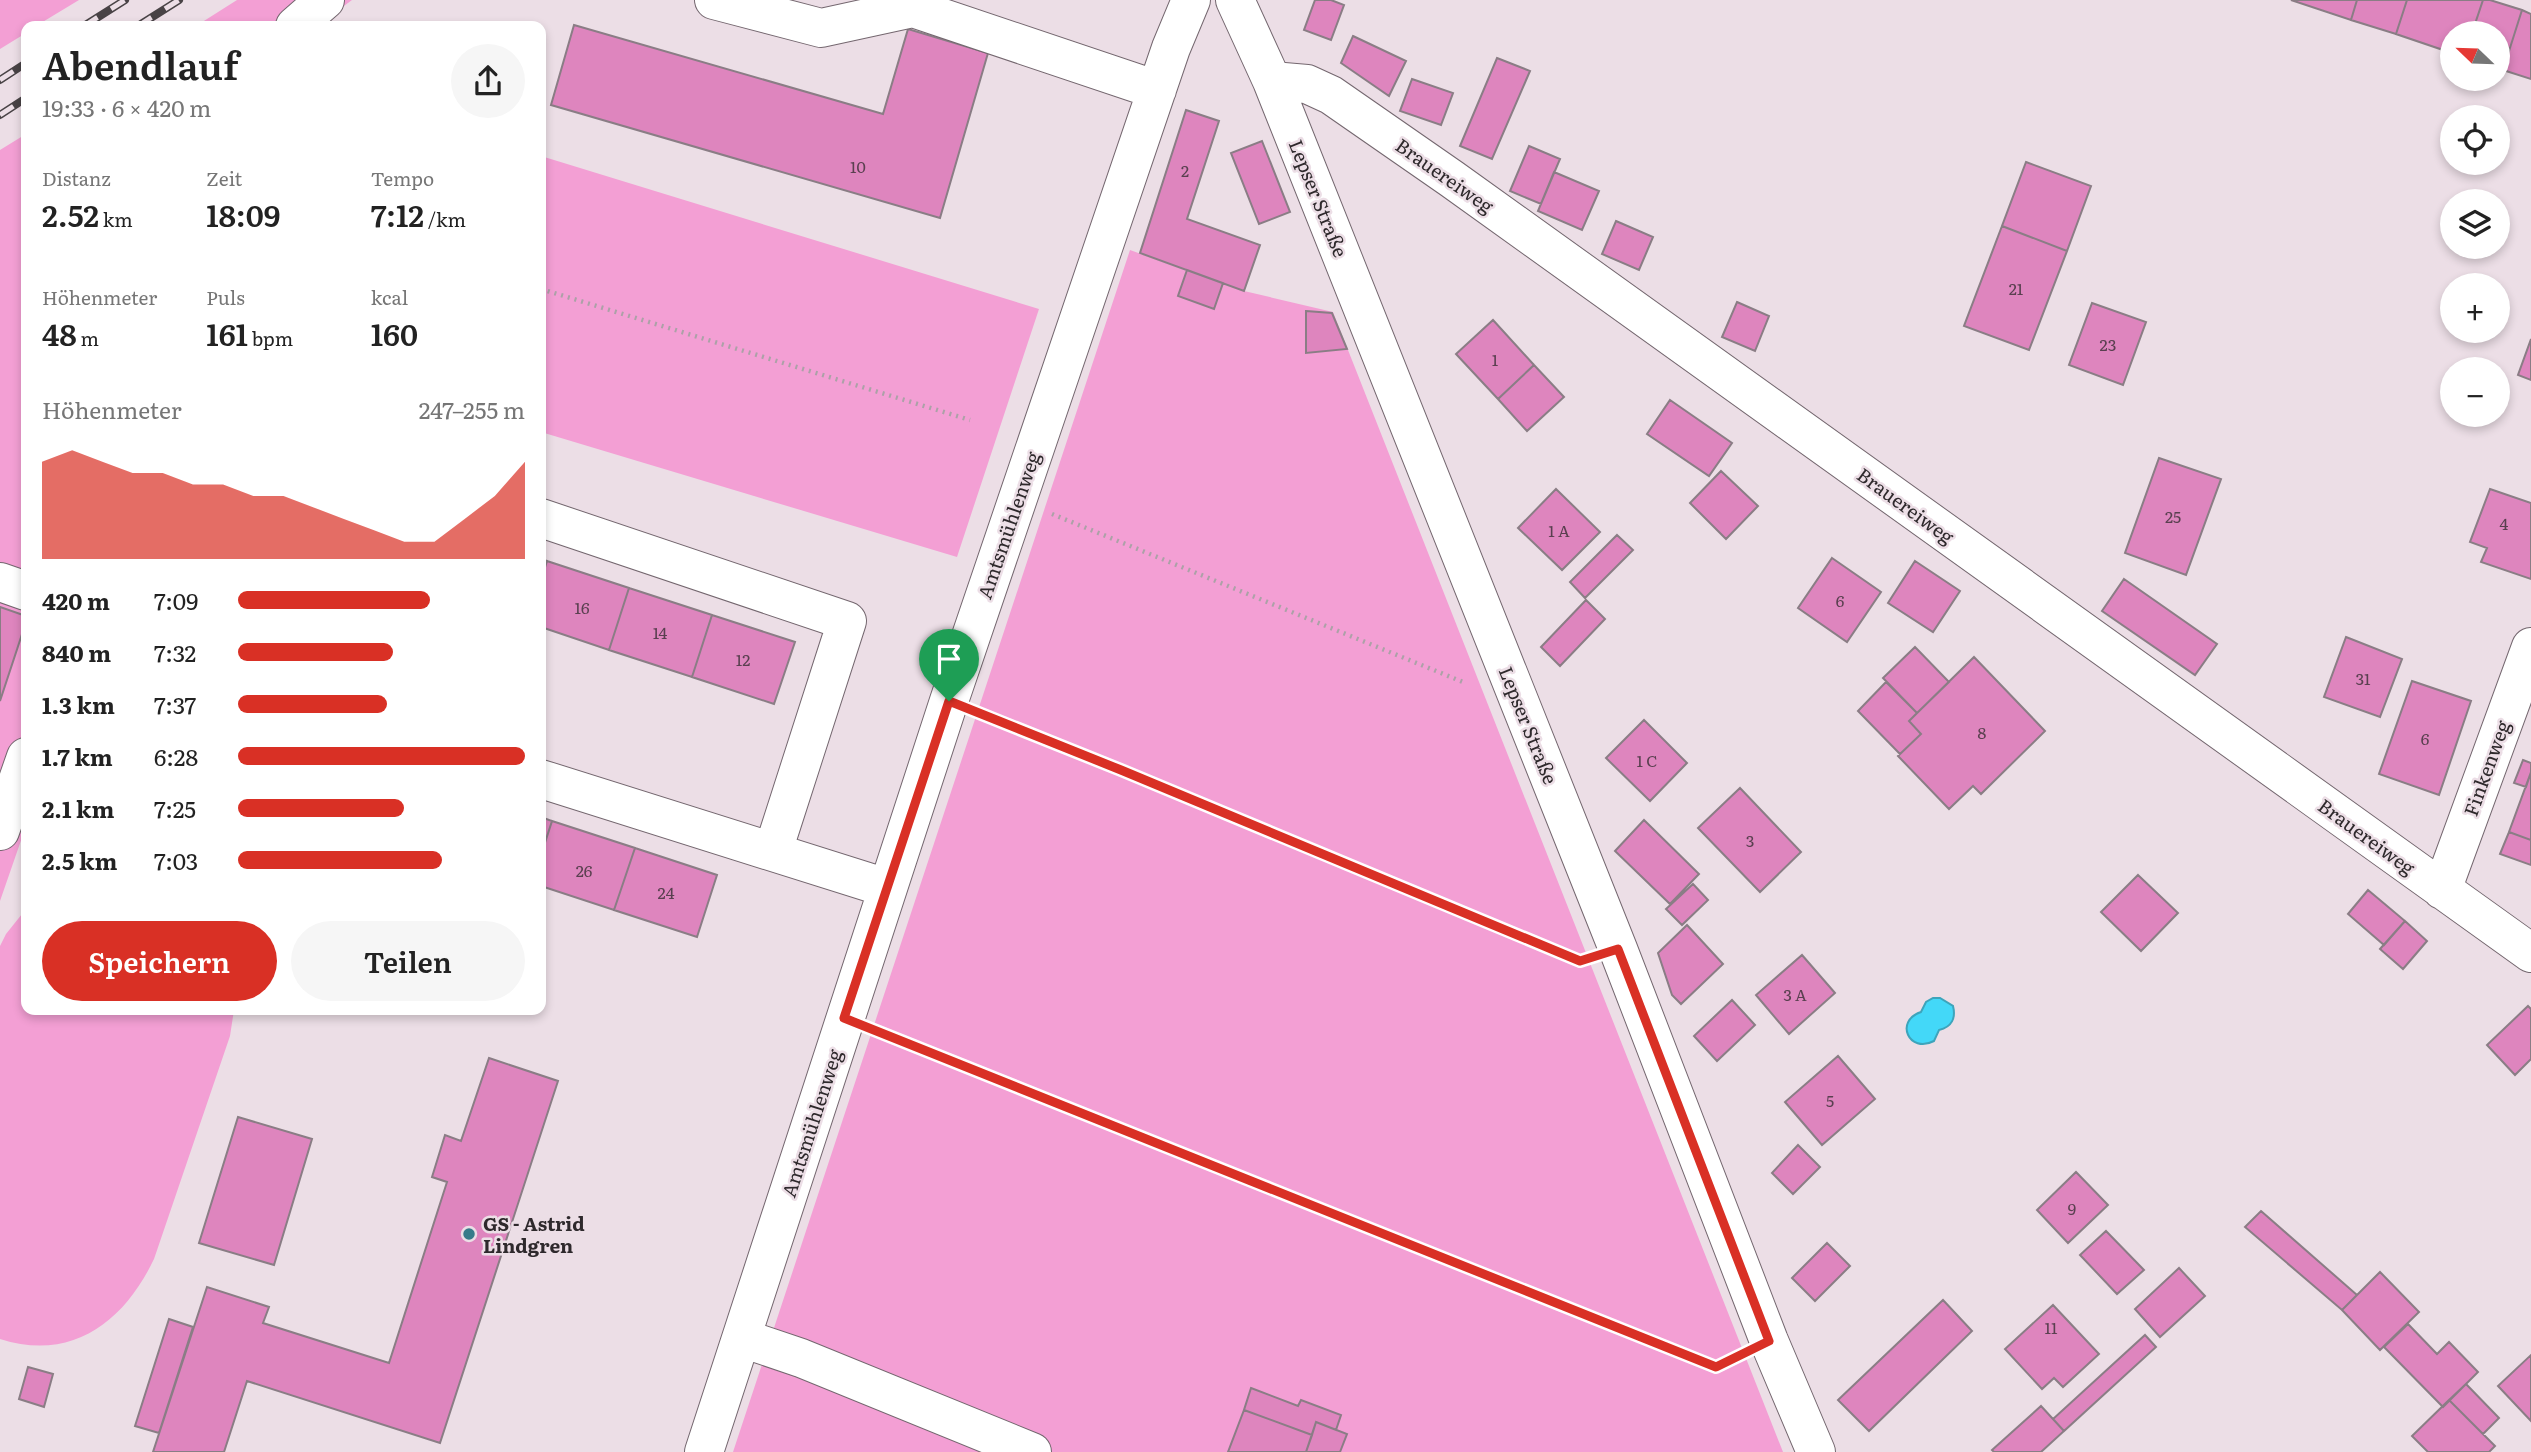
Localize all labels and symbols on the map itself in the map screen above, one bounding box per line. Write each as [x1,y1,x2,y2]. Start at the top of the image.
north arrow [2440,21,2510,91]
street label: Brauereiweg [1390,131,1500,219]
street label: Lepser Straße [1283,135,1355,261]
house number: 10 [850,154,866,178]
house number: 2 [1181,158,1189,182]
house number: 21 [2009,276,2024,300]
house number: 23 [2100,332,2116,356]
house number: 1 [1492,347,1499,371]
street label: Amtsmühlenweg [970,447,1046,602]
street label: Brauereiweg [1852,460,1961,550]
house number: 25 [2165,504,2181,528]
house number: 4 [2500,511,2509,535]
house number: 1 A [1548,518,1570,542]
house number: 6 [1836,588,1845,612]
house number: 16 [574,595,590,619]
house number: 14 [653,620,668,644]
pin [919,629,979,701]
house number: 12 [736,647,750,671]
street label: Lepser Straße [1493,662,1565,788]
house number: 31 [2355,666,2371,690]
street label: Finkenweg [2456,716,2516,820]
house number: 8 [1978,720,1987,744]
house number: 6 [2421,726,2430,750]
house number: 1 C [1637,748,1657,772]
street label: Brauereiweg [2313,791,2422,881]
house number: 3 [1746,828,1754,852]
house number: 26 [576,858,593,882]
house number: 24 [658,880,675,904]
house number: 3 A [1783,982,1807,1006]
street label: Amtsmühlenweg [774,1045,848,1201]
house number: 5 [1826,1088,1834,1112]
house number: 9 [2068,1196,2076,1220]
place label: GS - Astrid Lindgren [483,1209,585,1259]
marker: GS - Astrid Lindgren [461,1226,477,1242]
house number: 11 [2044,1315,2058,1339]

